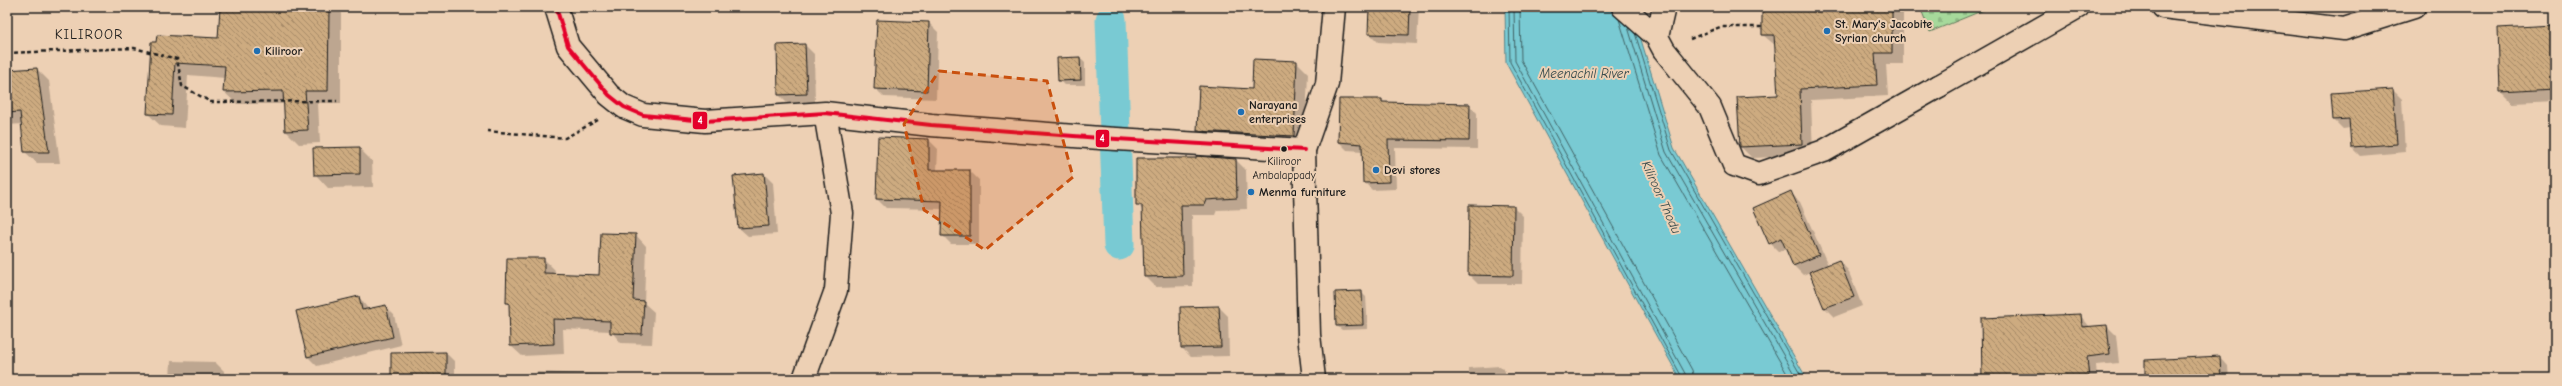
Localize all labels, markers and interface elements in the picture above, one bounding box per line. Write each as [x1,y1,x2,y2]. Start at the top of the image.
place label: St. Mary's Jacobite Syrian church [1835,17,1932,45]
district label: KILIROOR [55,26,123,43]
marker: St. Mary's Jacobite Syrian church [1822,26,1832,36]
place label: Kiliroor [265,44,302,58]
marker: Kiliroor [252,46,262,56]
water label: Meenachil River [1538,66,1629,81]
place label: Narayana enterprises [1249,98,1306,126]
marker: Narayana enterprises [1236,107,1246,117]
line badge: 4 [692,111,708,130]
text: 4 [697,114,703,127]
line badge: 4 [1095,129,1110,148]
text: 4 [1099,132,1105,145]
marker: Kiliroor Ambalappady [1279,144,1289,154]
place label: Kiliroor Ambalappady [1252,155,1316,182]
water label: Kiliroor Thodu [1639,158,1684,236]
place label: Devi stores [1384,163,1440,177]
marker: Devi stores [1371,165,1381,175]
place label: Menma furniture [1259,185,1346,199]
marker: Menma furniture [1246,187,1256,197]

